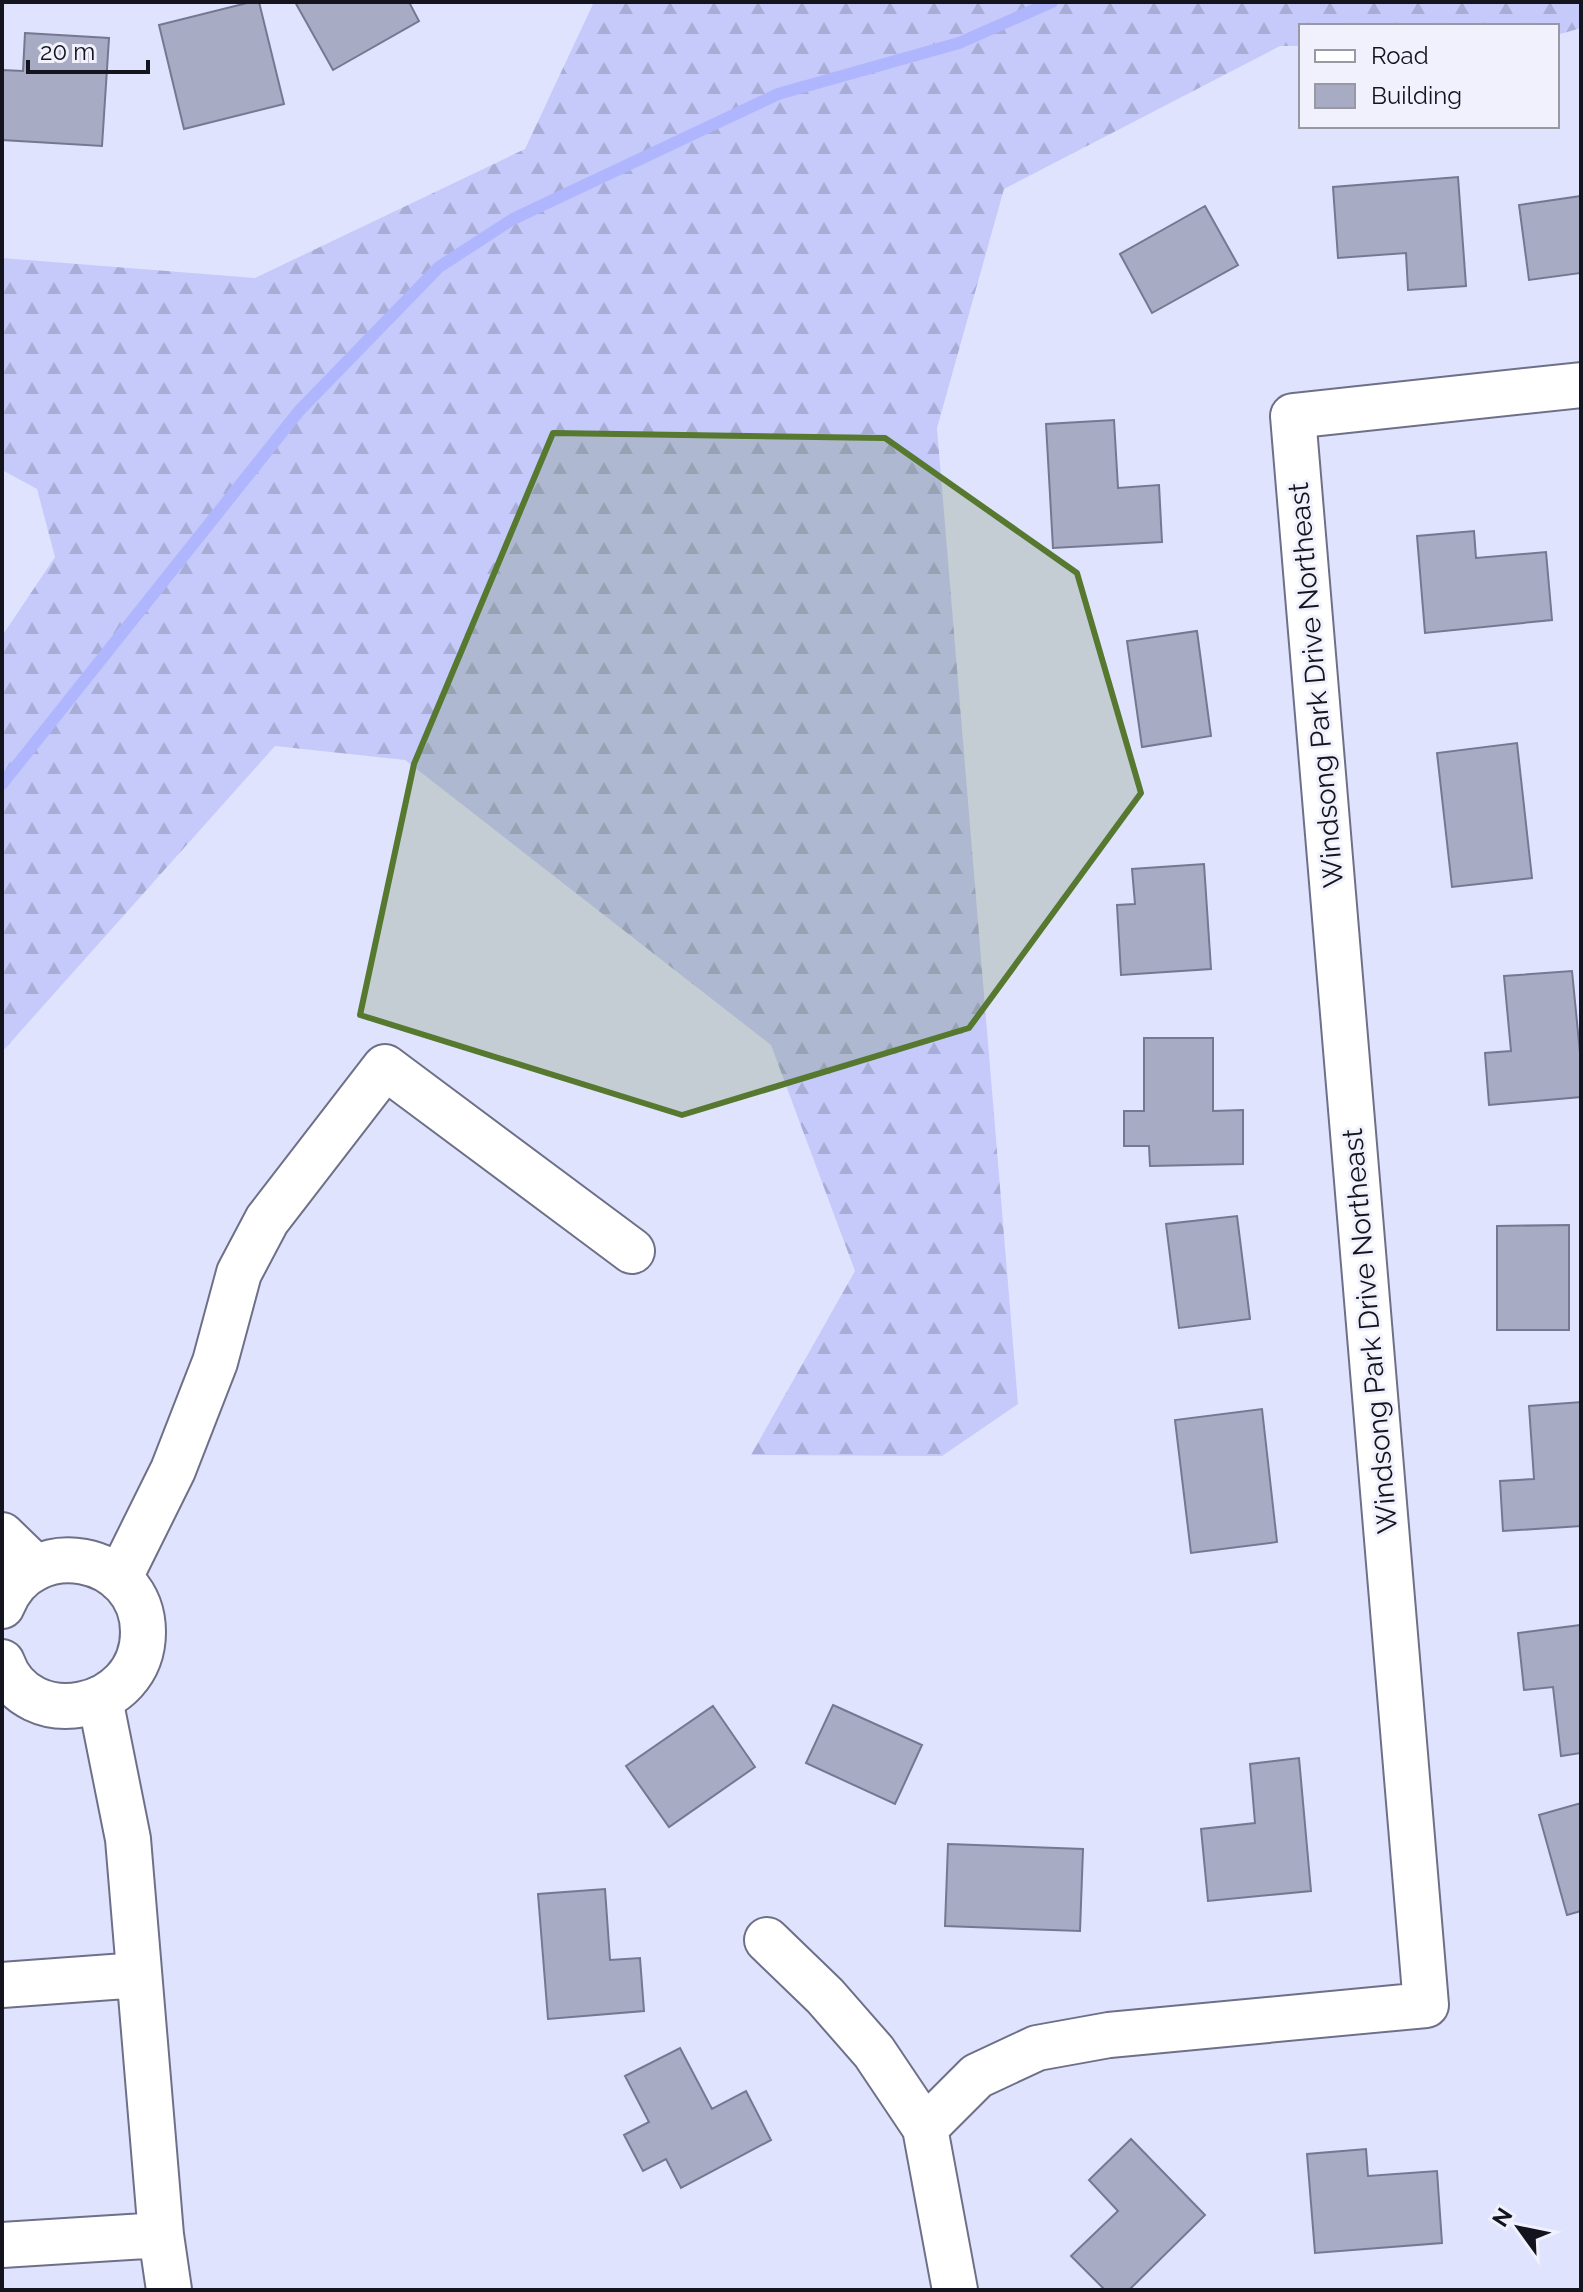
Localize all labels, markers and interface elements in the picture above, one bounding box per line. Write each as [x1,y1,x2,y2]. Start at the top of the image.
scale bar [28,24,148,74]
legend [1299,24,1559,128]
text: 20 m [40,37,95,66]
text: Road [1371,41,1429,70]
text: Building [1371,81,1462,110]
street label: Windsong Park Drive Northeast [1282,480,1350,889]
street label: Windsong Park Drive Northeast [1336,1126,1404,1535]
north arrow [1479,2188,1559,2268]
text: N [1487,2203,1518,2231]

